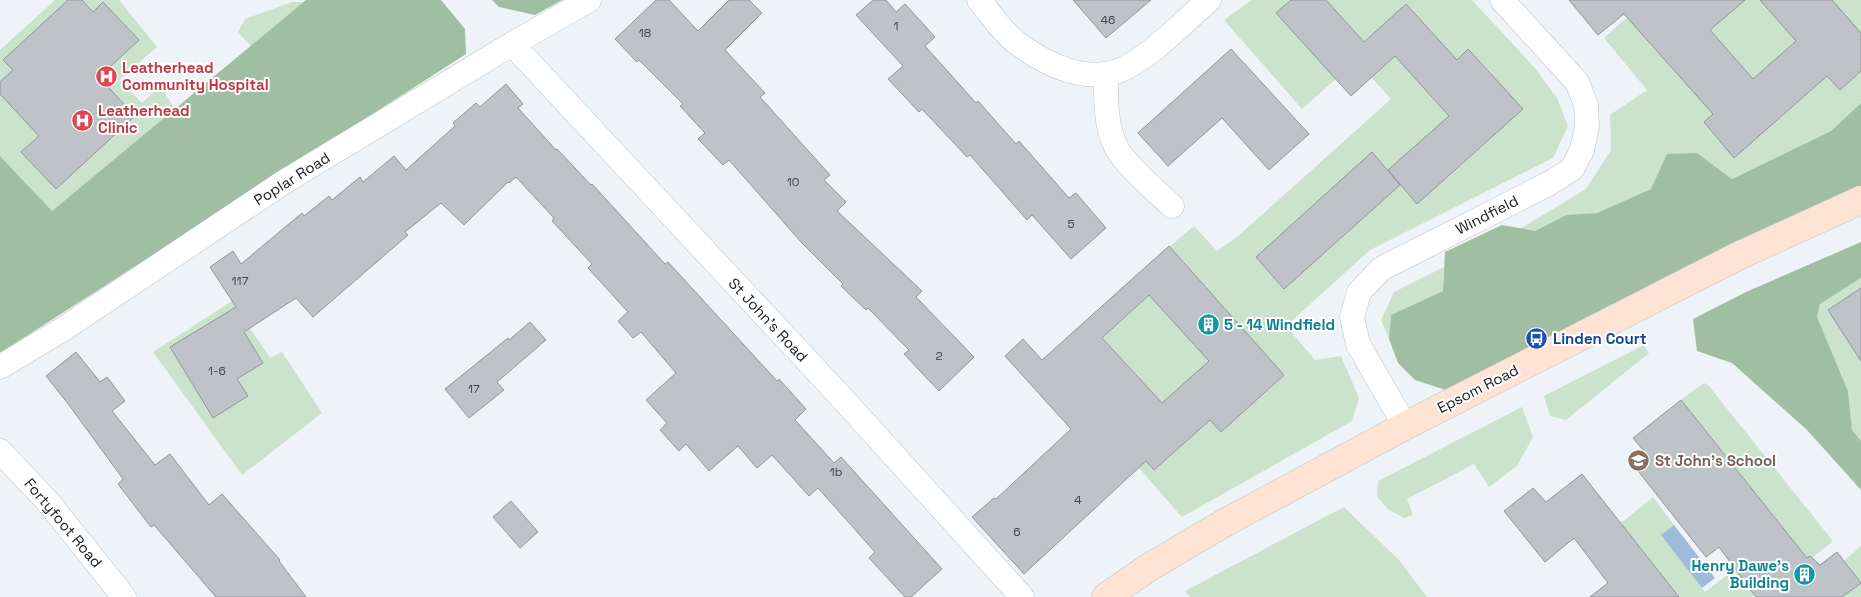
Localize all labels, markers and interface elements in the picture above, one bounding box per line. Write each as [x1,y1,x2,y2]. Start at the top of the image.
house number: 46 [1101,12,1115,28]
house number: 1 [893,18,899,34]
house number: 18 [639,25,651,41]
place label: Leatherhead Community Hospital [122,58,269,94]
hospital icon: Leatherhead Community Hospital [94,65,118,89]
place label: Leatherhead Clinic [98,101,190,137]
hospital icon: Leatherhead Clinic [70,108,94,132]
street label: Poplar Road [250,148,333,210]
house number: 10 [787,174,799,190]
street label: Windfield [1452,191,1521,238]
house number: 5 [1067,216,1075,232]
house number: 117 [232,273,249,289]
street label: St John's Road [725,274,812,366]
building icon: 5 - 14 Windfield [1196,313,1220,337]
place label: 5 - 14 Windfield [1224,315,1335,334]
bus stop icon: Linden Court [1525,327,1549,351]
place label: Linden Court [1553,329,1647,348]
house number: 2 [935,348,943,364]
street label: Epsom Road [1434,360,1522,417]
house number: 1-6 [208,363,226,379]
house number: 17 [468,381,480,397]
school or university icon: St John's School [1627,449,1651,473]
place label: St John's School [1655,451,1776,470]
house number: 1b [830,464,843,480]
street label: Fortyfoot Road [20,474,106,571]
house number: 4 [1074,492,1082,508]
house number: 6 [1013,524,1021,540]
place label: Henry Dawe's Building [1691,556,1789,592]
building icon: Henry Dawe's Building [1793,563,1817,587]

